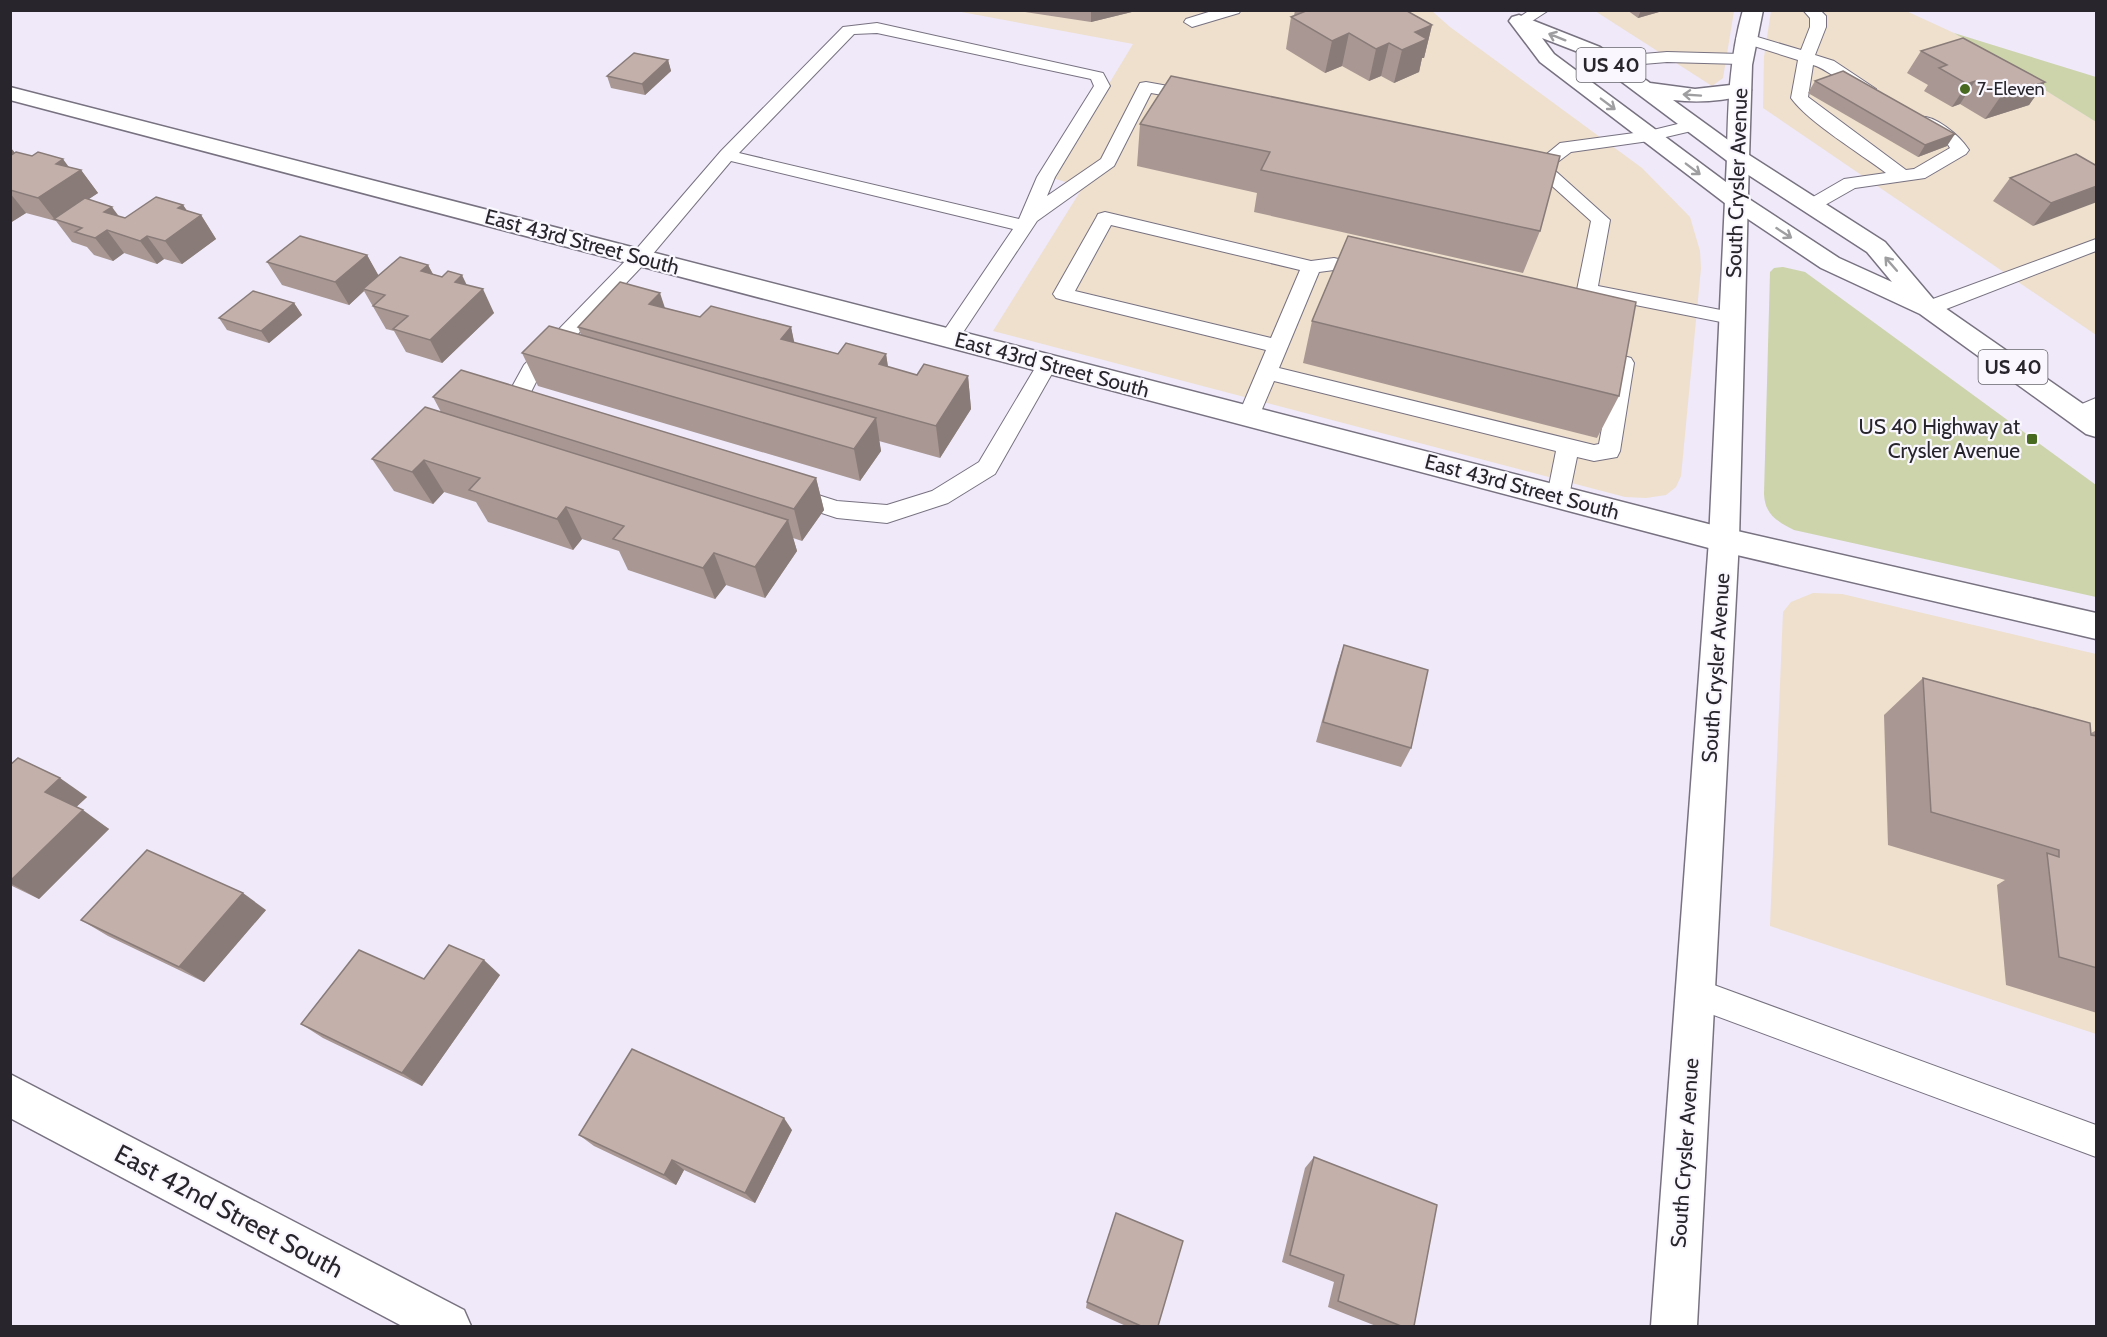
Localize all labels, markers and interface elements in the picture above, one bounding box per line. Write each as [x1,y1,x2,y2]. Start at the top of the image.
one-way arrow [1548,31,1567,42]
road number: US 40 [1576,48,1646,82]
place label: 7-Eleven [1977,78,2045,100]
marker: 7-Eleven [1958,82,1972,96]
street label: South Crysler Avenue [1721,87,1752,278]
one-way arrow [1682,90,1702,101]
one-way arrow [1599,98,1615,111]
one-way arrow [1685,163,1701,175]
street label: East 43rd Street South [482,204,682,280]
one-way arrow [1775,227,1792,239]
one-way arrow [1884,257,1898,272]
street label: East 43rd Street South [952,327,1152,403]
road number: US 40 [1978,350,2048,384]
place label: US 40 Highway at Crysler Avenue [1858,414,2020,463]
marker: US 40 Highway at Crysler Avenue [2025,432,2039,446]
street label: East 43rd Street South [1422,449,1622,525]
street label: South Crysler Avenue [1696,572,1735,764]
street label: South Crysler Avenue [1665,1057,1704,1249]
street label: East 42nd Street South [109,1137,349,1285]

